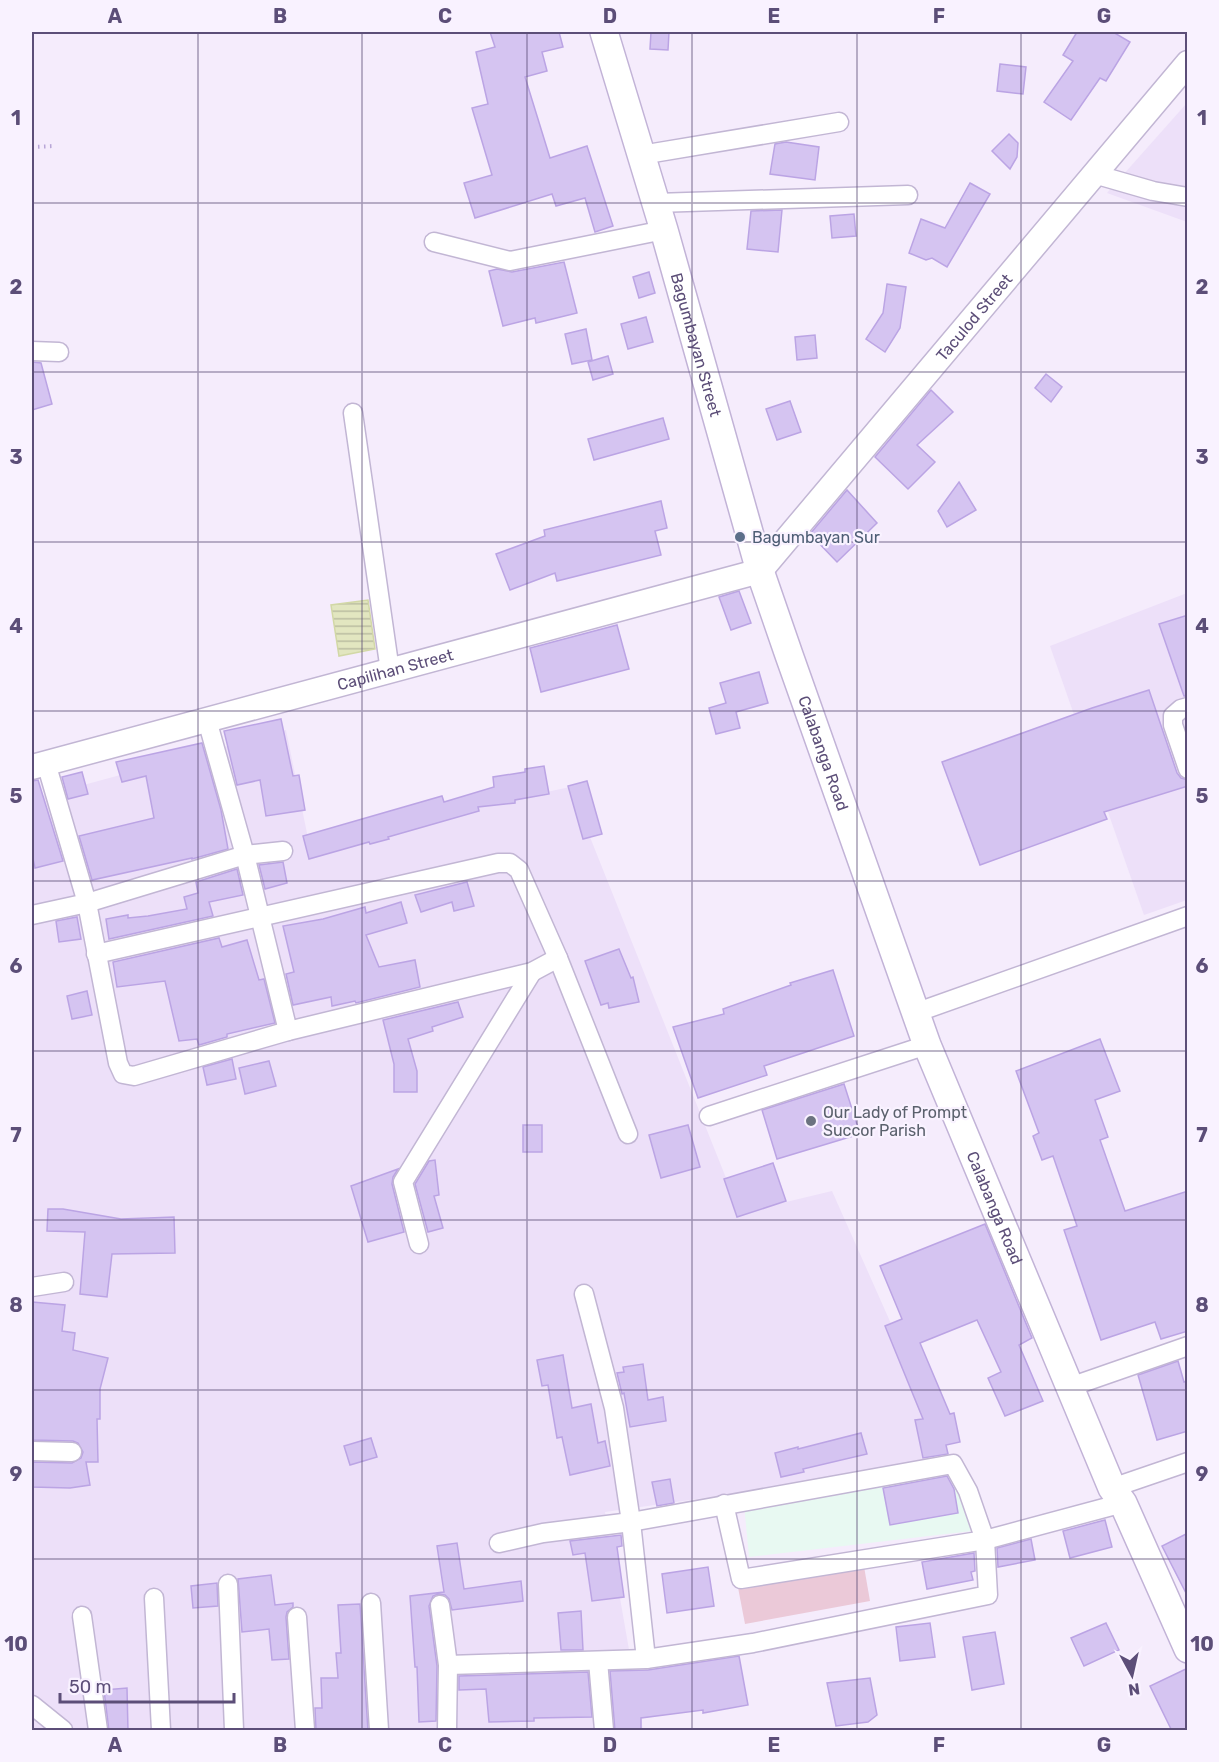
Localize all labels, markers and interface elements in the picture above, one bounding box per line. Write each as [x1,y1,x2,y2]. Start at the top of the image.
text: A [108,4,123,28]
text: B [273,4,287,28]
text: C [438,4,452,28]
text: D [603,4,617,28]
text: E [768,4,780,28]
text: F [933,4,945,28]
text: G [1097,4,1111,28]
text: 1 [11,106,21,130]
text: 1 [1197,106,1207,130]
street label: Taculod Street [932,270,1016,365]
street label: Bagumbayan Street [667,271,725,419]
text: 2 [10,275,23,299]
text: 2 [1196,275,1209,299]
text: 3 [9,445,23,469]
text: 3 [1195,445,1209,469]
place label: Bagumbayan Sur [752,528,880,547]
marker: Bagumbayan Sur [733,530,747,544]
text: 4 [9,614,23,638]
text: 4 [1195,614,1209,638]
street label: Capilihan Street [335,645,455,694]
street label: Calabanga Road [794,693,852,813]
text: 5 [10,784,23,808]
text: 5 [1196,784,1209,808]
text: 6 [9,954,23,978]
text: 6 [1195,954,1209,978]
place label: Our Lady of Prompt Succor Parish [823,1103,967,1140]
marker: Our Lady of Prompt Succor Parish [804,1114,818,1128]
text: 7 [10,1123,22,1147]
text: 7 [1196,1123,1208,1147]
street label: Calabanga Road [962,1149,1026,1267]
text: 8 [9,1293,23,1317]
text: 8 [1195,1293,1209,1317]
text: 9 [10,1462,23,1486]
text: 9 [1196,1462,1209,1486]
text: 10 [4,1632,28,1656]
text: 10 [1190,1632,1214,1656]
north arrow [1102,1645,1162,1705]
scale bar [60,1666,234,1704]
text: 50 m [69,1676,112,1698]
text: N [1127,1679,1141,1700]
text: A [108,1733,123,1757]
text: B [273,1733,287,1757]
text: C [438,1733,452,1757]
text: D [603,1733,617,1757]
text: E [768,1733,780,1757]
text: F [933,1733,945,1757]
text: G [1097,1733,1111,1757]

